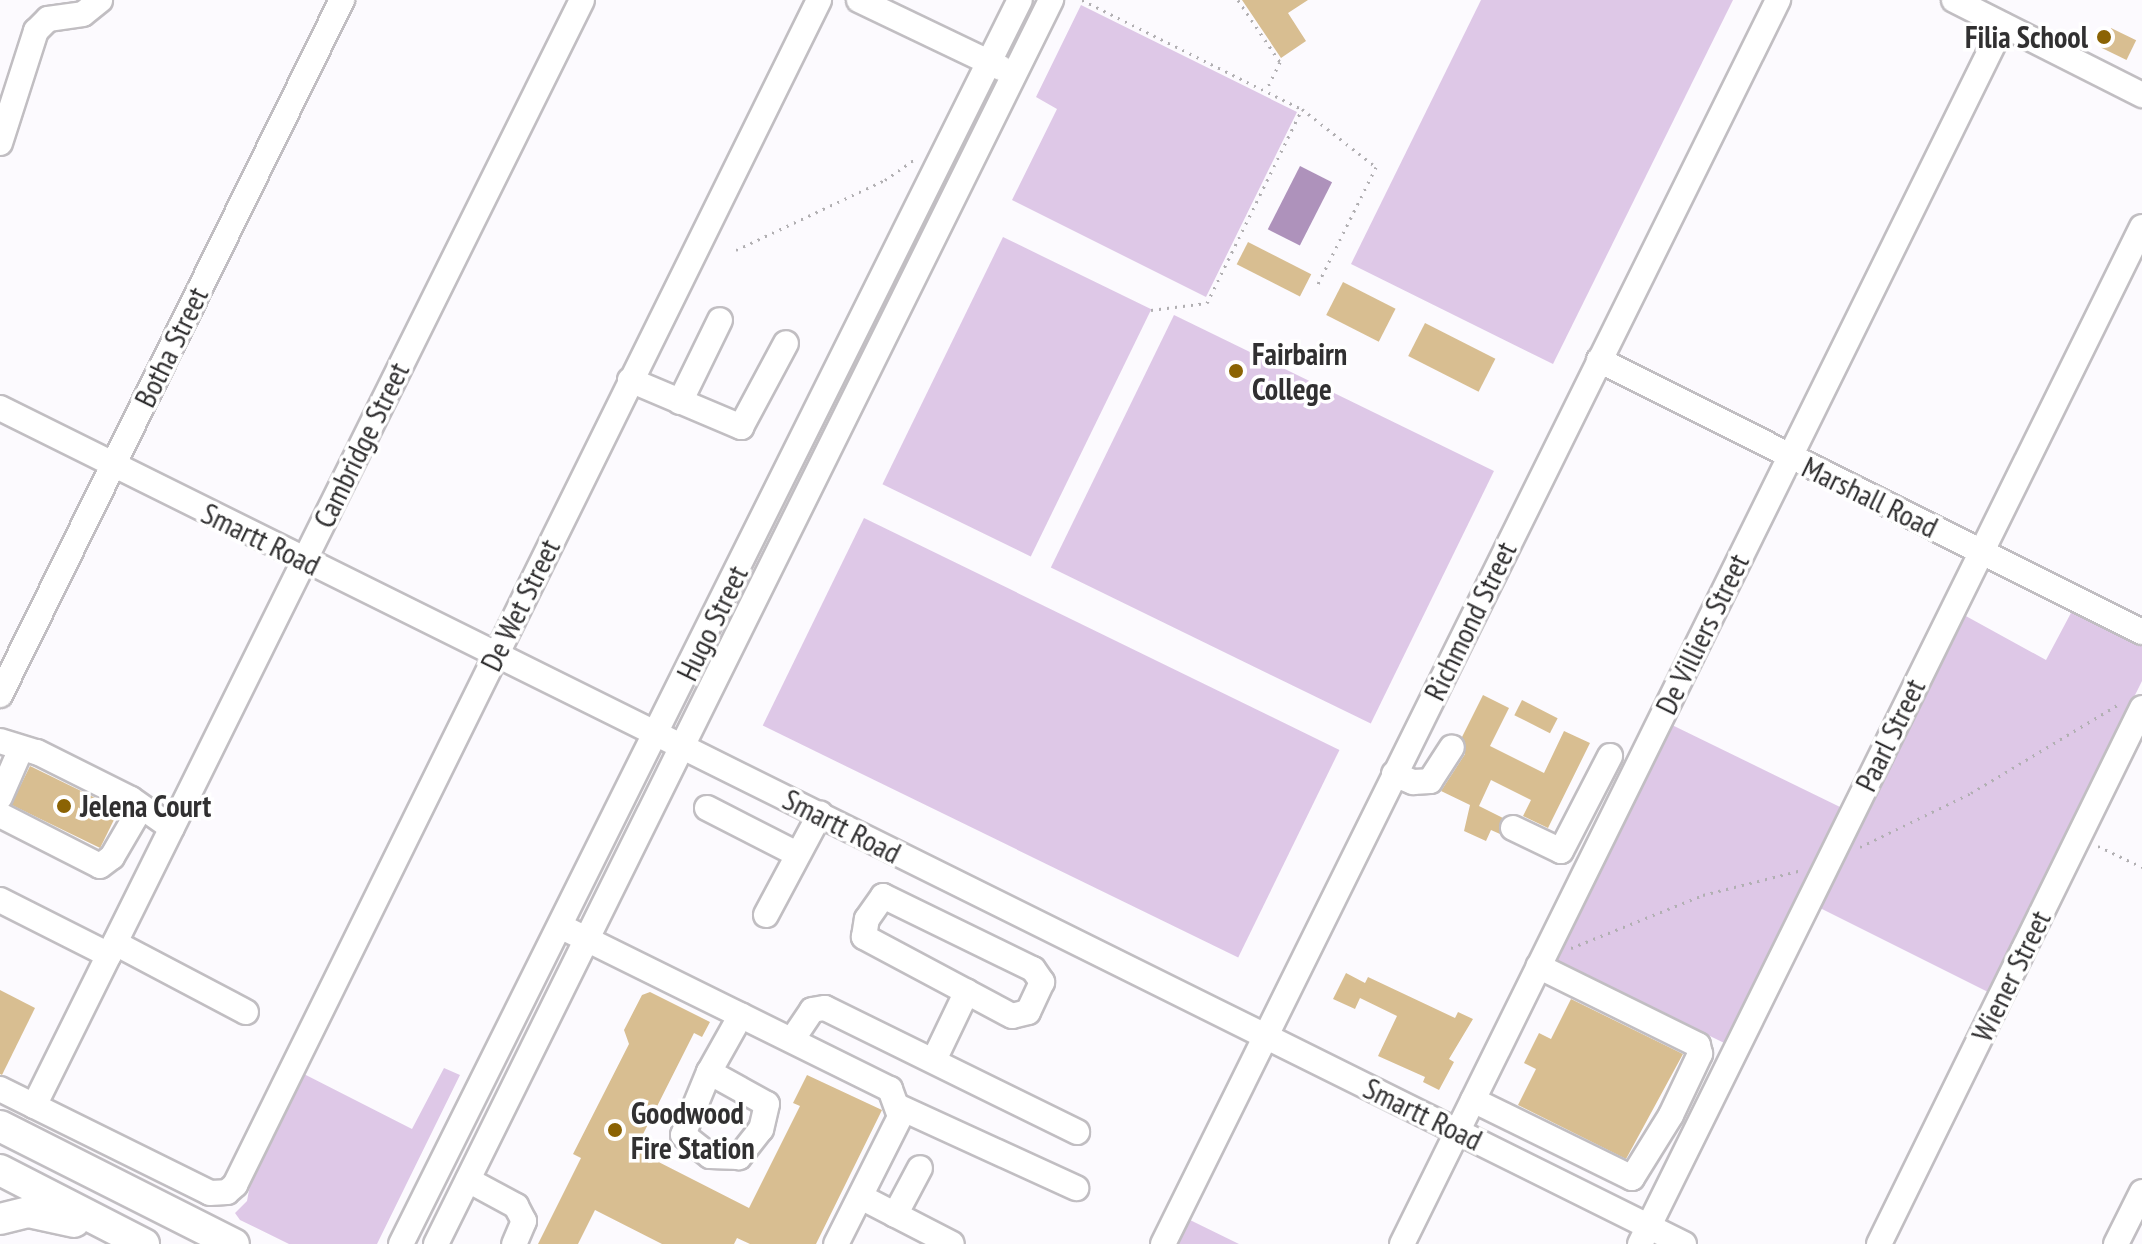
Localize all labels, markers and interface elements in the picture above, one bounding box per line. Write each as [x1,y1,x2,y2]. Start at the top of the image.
place label: Filia School [1965,19,2088,55]
marker: Filia School [2095,28,2113,46]
street label: Botha Street [127,281,215,413]
place label: Fairbairn College [1252,336,1347,406]
street label: Cambridge Street [305,356,417,534]
marker: Fairbairn College [1227,362,1245,380]
street label: Marshall Road [1796,449,1944,545]
street label: Smartt Road [196,495,326,583]
street label: De Wet Street [473,533,567,677]
street label: Richmond Street [1416,536,1524,706]
street label: De Villiers Street [1648,548,1756,720]
street label: Hugo Street [669,560,755,686]
street label: Paarl Street [1847,673,1933,797]
street label: Smartt Road [777,781,907,871]
place label: Jelena Court [80,788,211,824]
marker: Jelena Court [55,797,73,815]
street label: Wiener Street [1964,905,2058,1047]
street label: Smartt Road [1358,1070,1488,1158]
place label: Goodwood Fire Station [631,1095,755,1166]
marker: Goodwood Fire Station [606,1121,624,1139]

